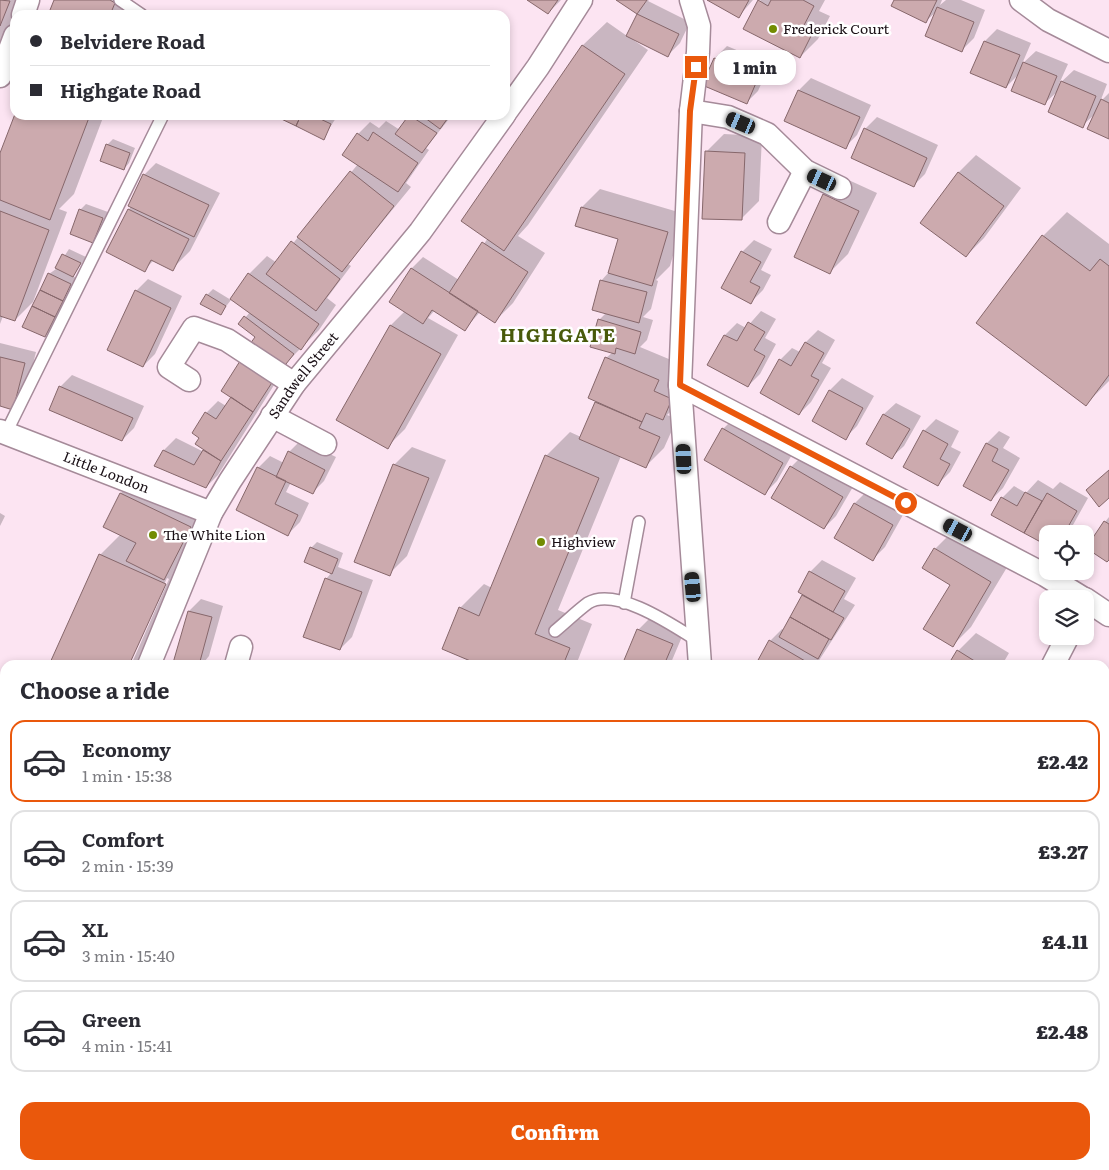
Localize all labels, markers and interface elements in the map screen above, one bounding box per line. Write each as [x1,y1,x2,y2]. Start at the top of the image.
place label: Frederick Court [783,18,890,38]
marker: Frederick Court [767,23,779,35]
text: Belvidere Road [60,27,205,55]
callout: 1 min [714,50,796,84]
text: 1 min [733,55,777,79]
route end [685,56,707,78]
text: Highgate Road [60,76,201,104]
car [724,110,757,136]
car [805,167,838,193]
district label: HIGHGATE [500,320,616,348]
street label: Sandwell Street [263,327,342,422]
car [675,444,692,474]
street label: Little London [61,446,153,497]
route start [895,492,917,514]
car [941,516,974,544]
place label: The White Lion [163,524,266,544]
map controls [1039,525,1094,645]
button: locate [1039,525,1094,580]
marker: The White Lion [147,529,159,541]
place label: Highview [551,531,616,551]
marker: Highview [535,536,547,548]
car [684,571,701,603]
button: layers [1039,590,1094,645]
text: Choose a ride [20,673,169,706]
text: Economy [82,735,171,763]
icon: car [22,739,67,784]
text: £2.42 [1037,747,1088,775]
text: 1 min · 15:38 [82,763,172,787]
text: Comfort [82,825,164,853]
icon: car [22,829,67,874]
text: £3.27 [1038,837,1088,865]
text: 2 min · 15:39 [82,853,173,877]
text: XL [82,915,109,943]
icon: car [22,919,67,964]
text: £4.11 [1042,927,1088,955]
text: 3 min · 15:40 [82,943,175,967]
text: Green [82,1005,141,1033]
icon: car [22,1009,67,1054]
text: £2.48 [1036,1017,1088,1045]
text: 4 min · 15:41 [82,1033,172,1057]
button: Confirm [20,1102,1090,1160]

